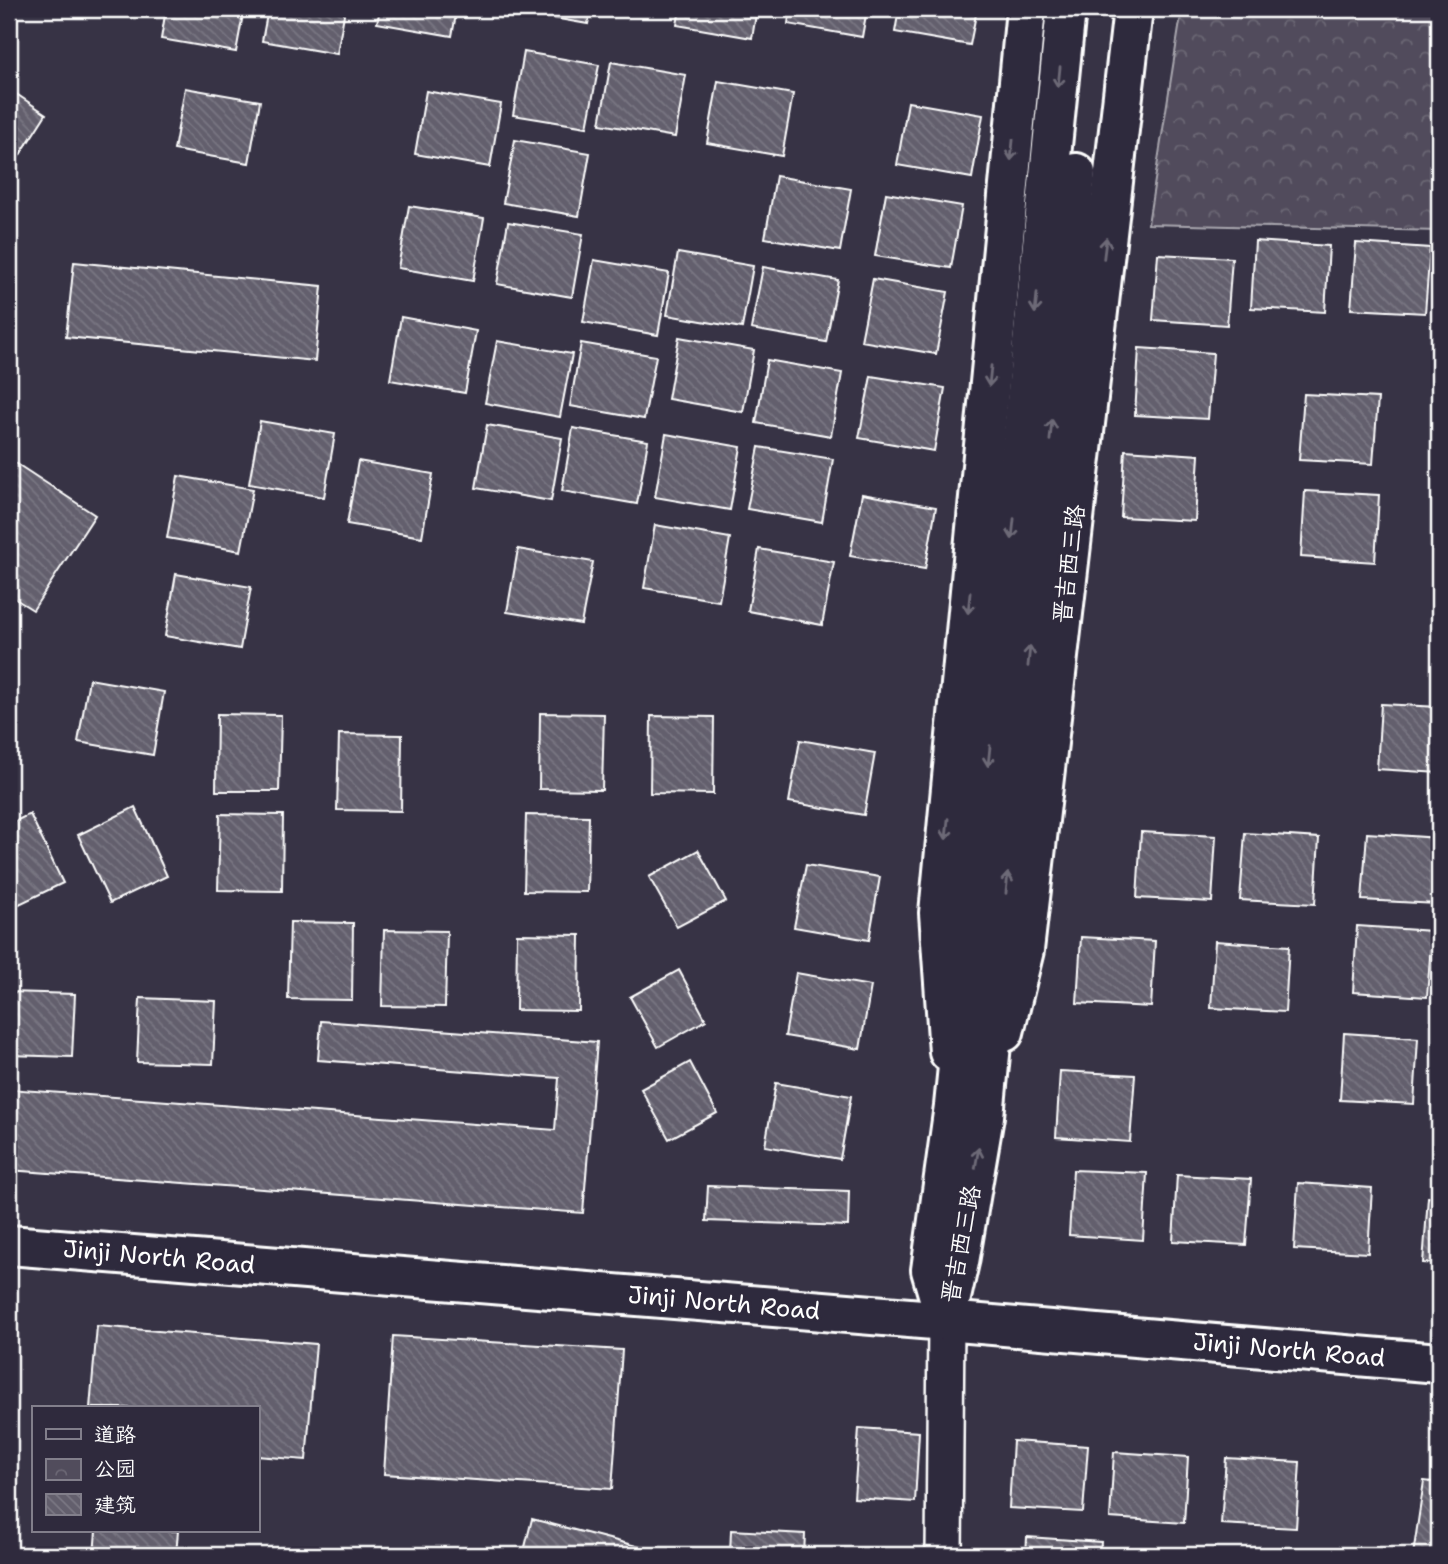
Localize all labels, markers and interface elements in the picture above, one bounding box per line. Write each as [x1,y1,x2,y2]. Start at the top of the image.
one-way arrow [1052,65,1065,87]
one-way arrow [1005,138,1018,161]
one-way arrow [1099,238,1112,260]
one-way arrow [1029,291,1042,314]
one-way arrow [984,364,997,387]
one-way arrow [1045,419,1058,442]
street label: 晋吉西三路 [1046,502,1092,626]
one-way arrow [1006,517,1019,540]
one-way arrow [962,591,975,614]
one-way arrow [1023,646,1036,668]
one-way arrow [983,744,996,766]
one-way arrow [940,817,953,840]
one-way arrow [1001,872,1014,895]
one-way arrow [971,1147,984,1170]
street label: 晋吉西三路 [934,1182,988,1306]
street label: Jinji North Road [61,1233,257,1281]
street label: Jinji North Road [626,1279,822,1327]
street label: Jinji North Road [1191,1326,1387,1374]
legend [32,1406,259,1532]
text: 道路 [94,1421,136,1449]
text: 公园 [94,1455,136,1483]
text: 建筑 [94,1491,136,1519]

